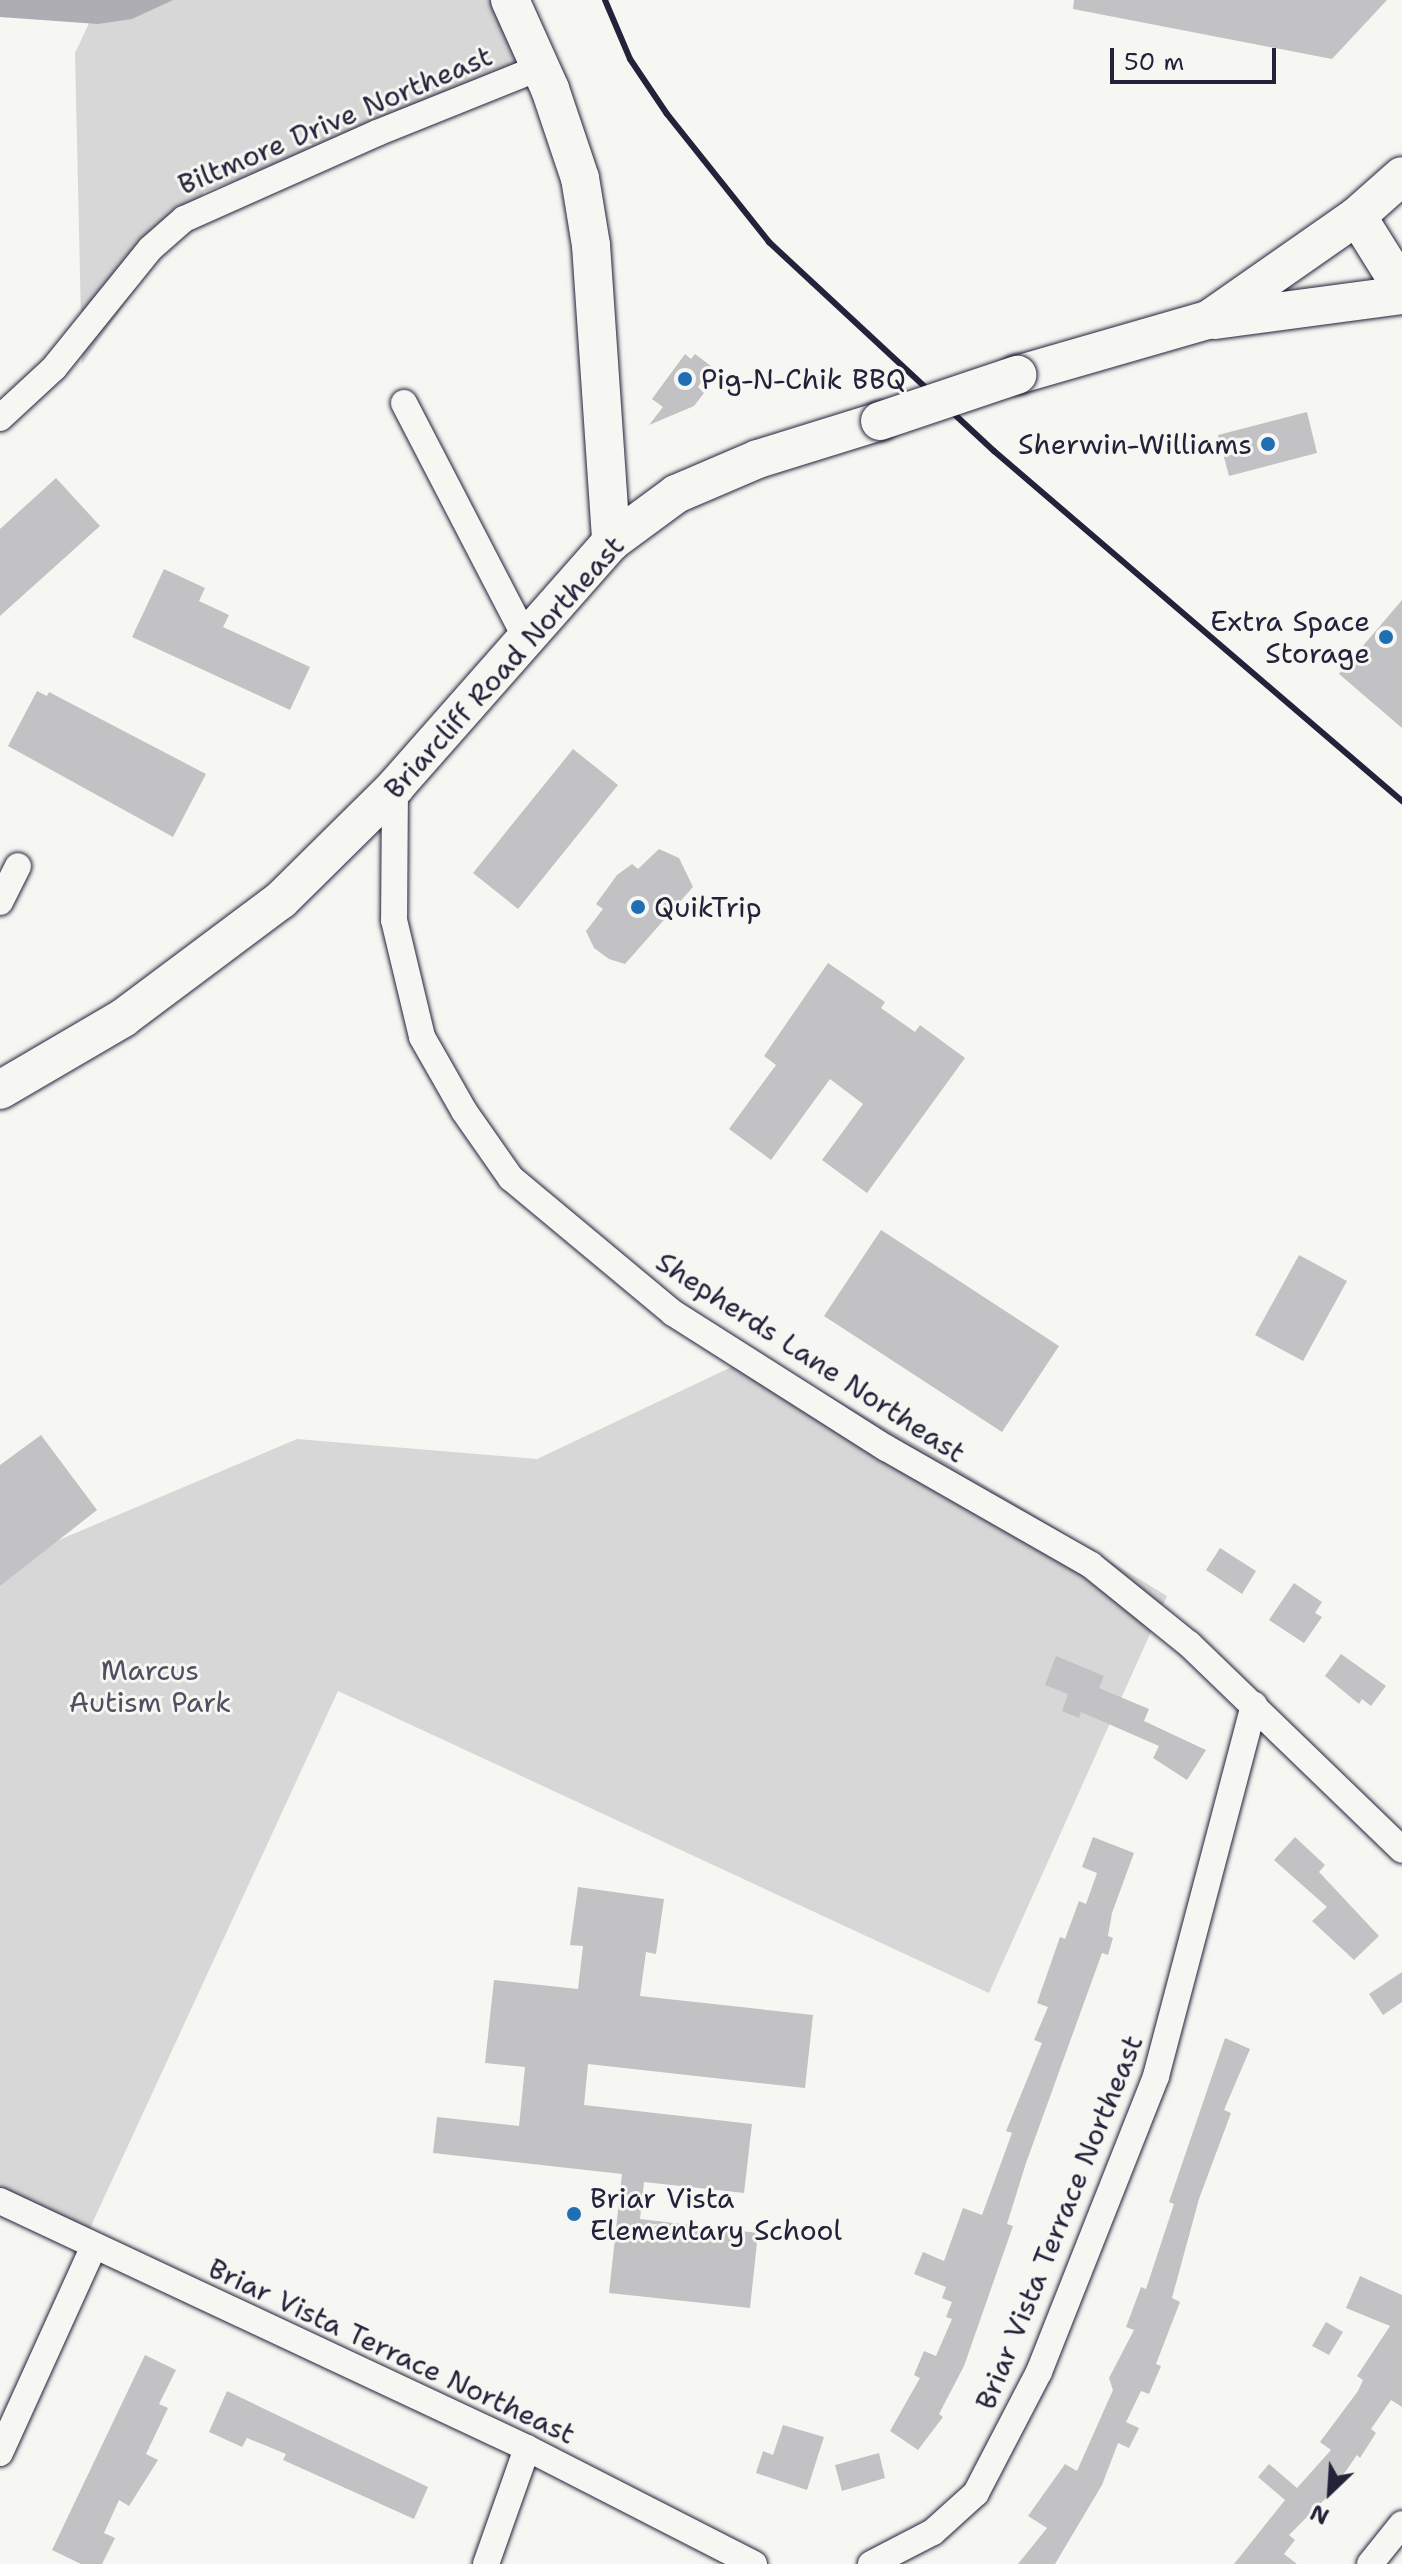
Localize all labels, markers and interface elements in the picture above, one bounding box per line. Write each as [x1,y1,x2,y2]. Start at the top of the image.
scale bar [1114,32,1280,82]
street label: Biltmore Drive Northeast [173,39,497,201]
text: 50 m [1124,46,1184,78]
place label: Pig-N-Chik BBQ [701,362,906,396]
marker: Pig-N-Chik BBQ [676,370,694,388]
place label: Sherwin-Williams [1018,427,1252,461]
marker: Sherwin-Williams [1259,435,1277,453]
street label: Briarcliff Road Northeast [377,529,631,805]
place label: Extra Space Storage [1210,604,1370,670]
marker: Extra Space Storage [1377,628,1395,646]
place label: QuikTrip [654,890,762,924]
marker: QuikTrip [629,898,647,916]
street label: Shepherds Lane Northeast [650,1244,972,1470]
park label: Marcus Autism Park [69,1653,231,1719]
street label: Briar Vista Terrace Northeast [968,2030,1150,2414]
place label: Briar Vista Elementary School [590,2181,842,2247]
marker: Briar Vista Elementary School [565,2205,583,2223]
street label: Briar Vista Terrace Northeast [203,2251,581,2451]
north arrow [1290,2452,1370,2532]
text: N [1306,2497,1334,2531]

